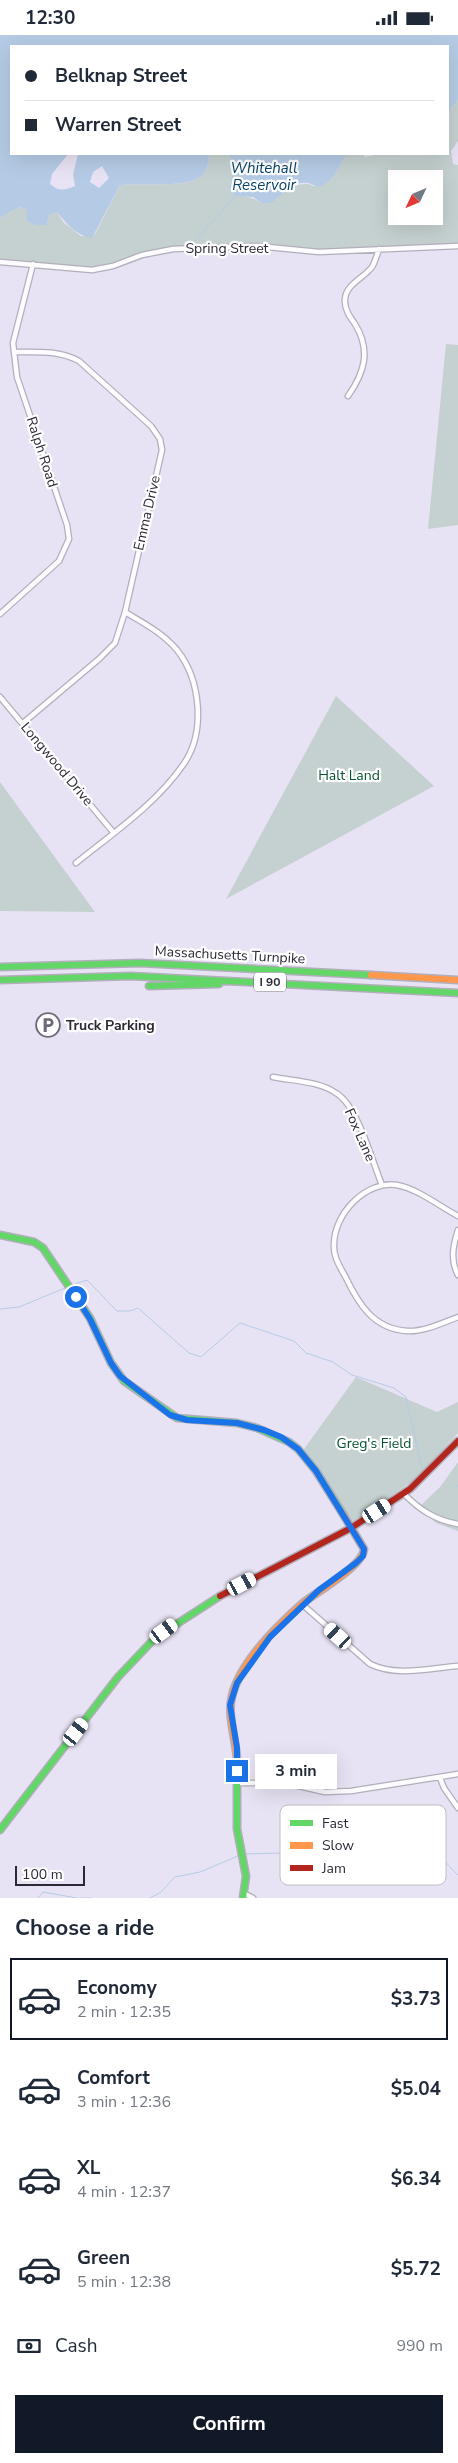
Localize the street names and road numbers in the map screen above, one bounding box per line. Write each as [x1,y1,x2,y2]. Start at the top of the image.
street label: Spring Street [186,239,269,258]
street label: Ralph Road [22,414,62,490]
street label: Emma Drive [129,474,165,552]
street label: Longwood Drive [16,718,98,810]
street label: Massachusetts Turnpike [154,942,306,968]
road number: I 90 [254,973,286,991]
street label: Fox Lane [340,1105,380,1165]

